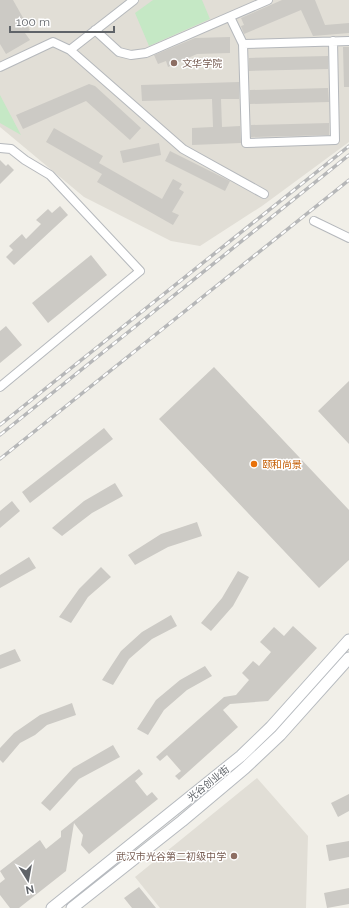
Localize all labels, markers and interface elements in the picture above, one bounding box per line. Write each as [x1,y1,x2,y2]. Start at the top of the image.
scale bar [10,8,114,34]
text: 100 m [16,15,50,29]
marker: 文华学院 [169,58,179,68]
place label: 文华学院 [182,58,222,69]
marker: 颐和尚景 [249,459,259,469]
place label: 颐和尚景 [262,459,302,470]
street label: 光谷创业街 [185,763,231,803]
place label: 武汉市光谷第二初级中学 [116,851,226,862]
marker: 武汉市光谷第二初级中学 [229,851,239,861]
north arrow [8,860,48,900]
text: N [24,882,35,897]

